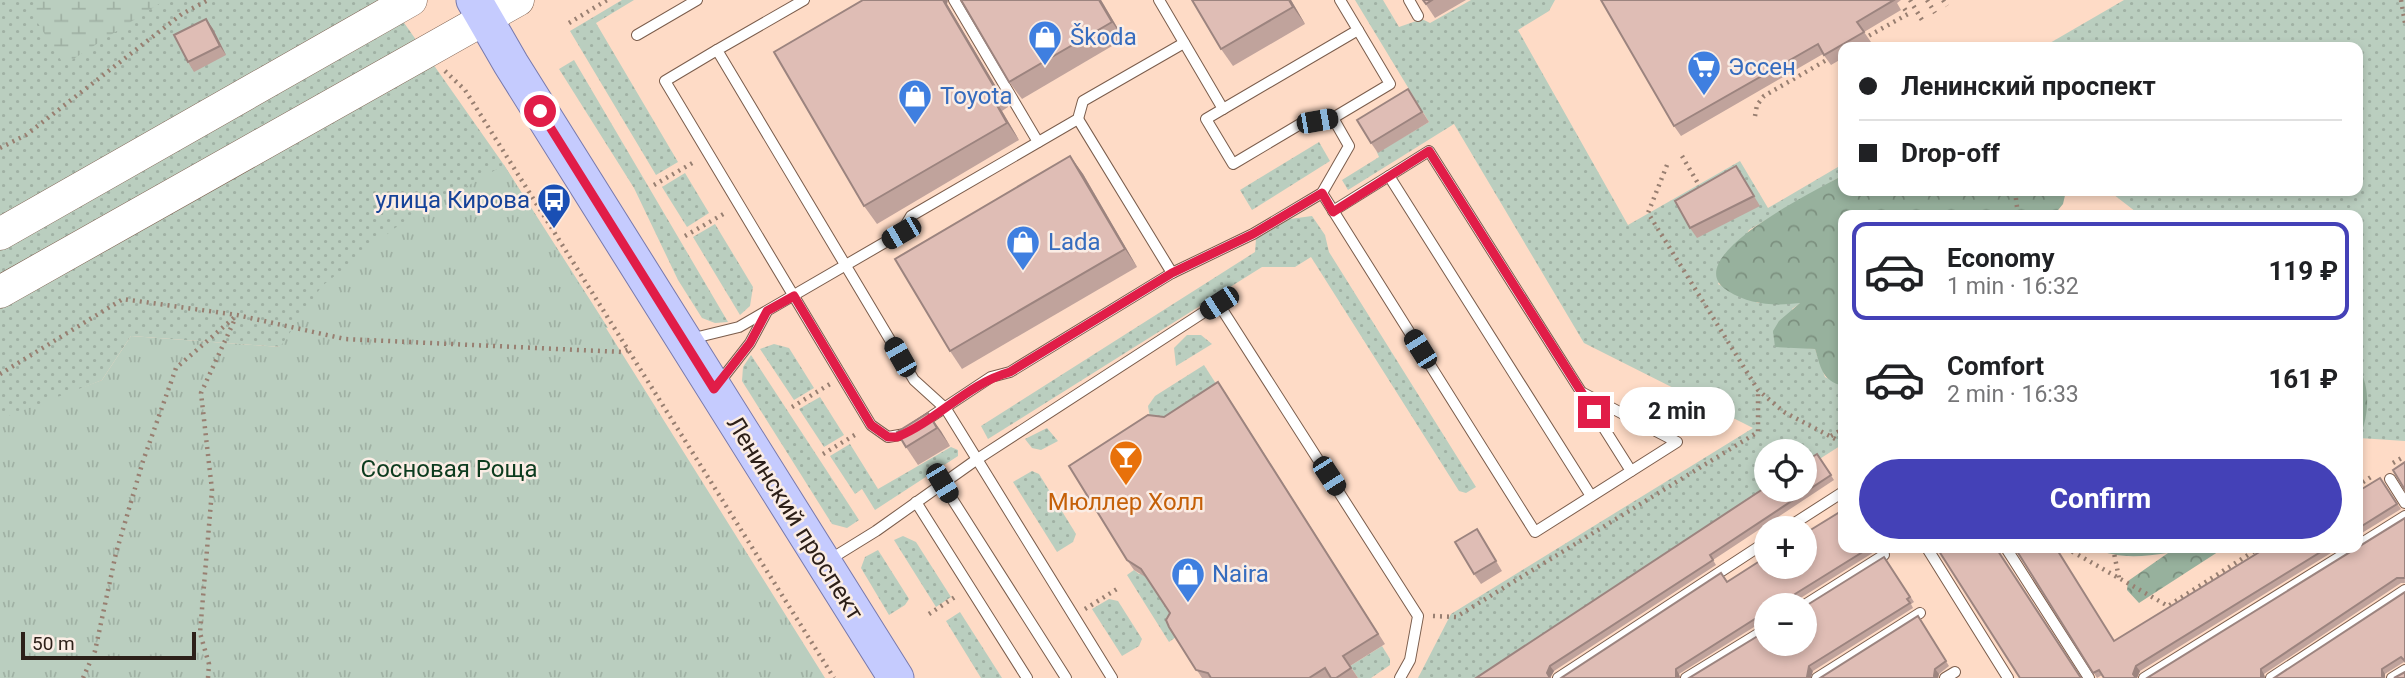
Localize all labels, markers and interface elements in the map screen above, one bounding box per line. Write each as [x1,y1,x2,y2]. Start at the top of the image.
shop icon: Škoda [1026,18,1064,67]
place label: Škoda [1070,23,1137,51]
supermarket icon: Эссен [1685,48,1723,97]
place label: Эссен [1728,53,1796,81]
text: Ленинский проспект [1901,71,2156,101]
shop icon: Toyota [896,77,934,126]
place label: Toyota [940,82,1012,110]
route start [524,95,556,127]
car [1295,107,1340,135]
text: Drop-off [1901,138,2000,168]
bus stop icon: улица Кирова [535,181,573,230]
place label: улица Кирова [375,186,530,214]
car [878,213,925,253]
shop icon: Lada [1004,223,1042,272]
place label: Lada [1048,228,1101,256]
icon: car [1863,240,1926,303]
text: Economy [1947,243,2054,273]
text: 119 ₽ [2268,256,2338,286]
text: 1 min · 16:32 [1947,273,2079,300]
car [1196,283,1243,323]
car [1400,326,1441,372]
car [881,334,920,380]
icon: car [1863,348,1926,411]
text: Comfort [1947,351,2044,381]
text: 161 ₽ [2268,364,2338,394]
text: 2 min · 16:33 [1947,381,2079,408]
callout: 2 min [1618,388,1734,436]
route end [1578,396,1610,428]
text: 2 min [1648,398,1706,425]
street label: Ленинский проспект [721,411,869,625]
bar icon: Мюллер Холл [1107,438,1145,487]
map controls [1754,439,1817,656]
button: locate [1754,439,1817,502]
car [1309,453,1350,499]
park label: Сосновая Роща [361,455,537,483]
button: Confirm [1859,459,2342,539]
car [923,460,962,506]
place label: Мюллер Холл [1048,488,1204,516]
button: + [1754,516,1817,579]
shop icon: Naira [1169,555,1207,604]
place label: Naira [1212,560,1269,588]
button: − [1754,593,1817,656]
scale bar [21,629,196,661]
text: 50 m [32,632,75,655]

